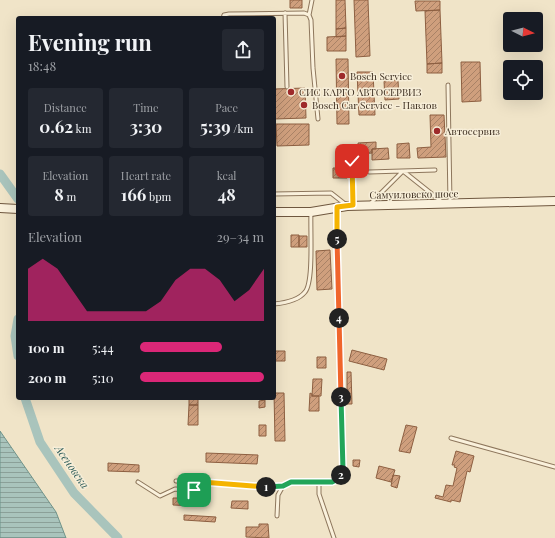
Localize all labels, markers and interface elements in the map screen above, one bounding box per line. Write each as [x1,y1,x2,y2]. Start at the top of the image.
north arrow [503,12,543,52]
map controls [503,12,543,100]
text: Evening run [28,27,152,57]
button: share [222,29,264,71]
text: 18:48 [28,57,56,74]
button: locate [503,60,543,100]
place label: Bosch Service [350,69,412,83]
marker: Bosch Service [337,71,347,81]
place label: СИС КАРГО АВТОСЕРВИЗ [299,85,422,99]
marker: СИС КАРГО АВТОСЕРВИЗ [286,87,296,97]
place label: Bosch Car Service - Павлов [312,98,437,112]
text: Distance [44,100,87,115]
text: Time [133,100,159,115]
text: Pace [215,100,238,115]
marker: Bosch Car Service - Павлов [299,100,309,110]
text: 0.62 [39,115,73,137]
text: 3:30 [130,115,162,137]
text: 5:39 [200,115,231,137]
text: km [73,121,91,136]
text: /km [231,121,253,136]
place label: Автосервиз [444,124,500,138]
marker: Автосервиз [432,126,442,136]
pin [335,144,369,178]
icon: check [341,150,363,172]
text: Elevation [42,168,88,183]
text: Heart rate [121,168,171,183]
text: kcal [217,168,237,183]
text: 8 [54,183,64,205]
text: 166 [121,183,146,205]
text: 48 [217,183,236,205]
street label: Самуиловско шосе [369,186,459,202]
text: m [64,189,76,204]
text: bpm [146,189,171,204]
text: Elevation [28,228,82,245]
text: 29–34 m [217,228,264,245]
pin: 5 [327,229,347,249]
text: 5 [334,231,340,246]
pin: 4 [329,308,349,328]
text: 4 [336,310,342,325]
text: 100 m [28,339,65,356]
text: 5:44 [92,339,114,356]
text: 200 m [28,369,66,386]
text: 5:10 [92,369,113,386]
pin: 3 [331,387,351,407]
text: 3 [338,389,344,404]
water label: Асеновска [51,441,93,492]
pin: 2 [331,465,351,485]
text: 2 [338,467,344,482]
pin [177,473,211,507]
pin: 1 [256,477,276,497]
icon: arrive [183,479,205,501]
text: 1 [264,479,268,494]

